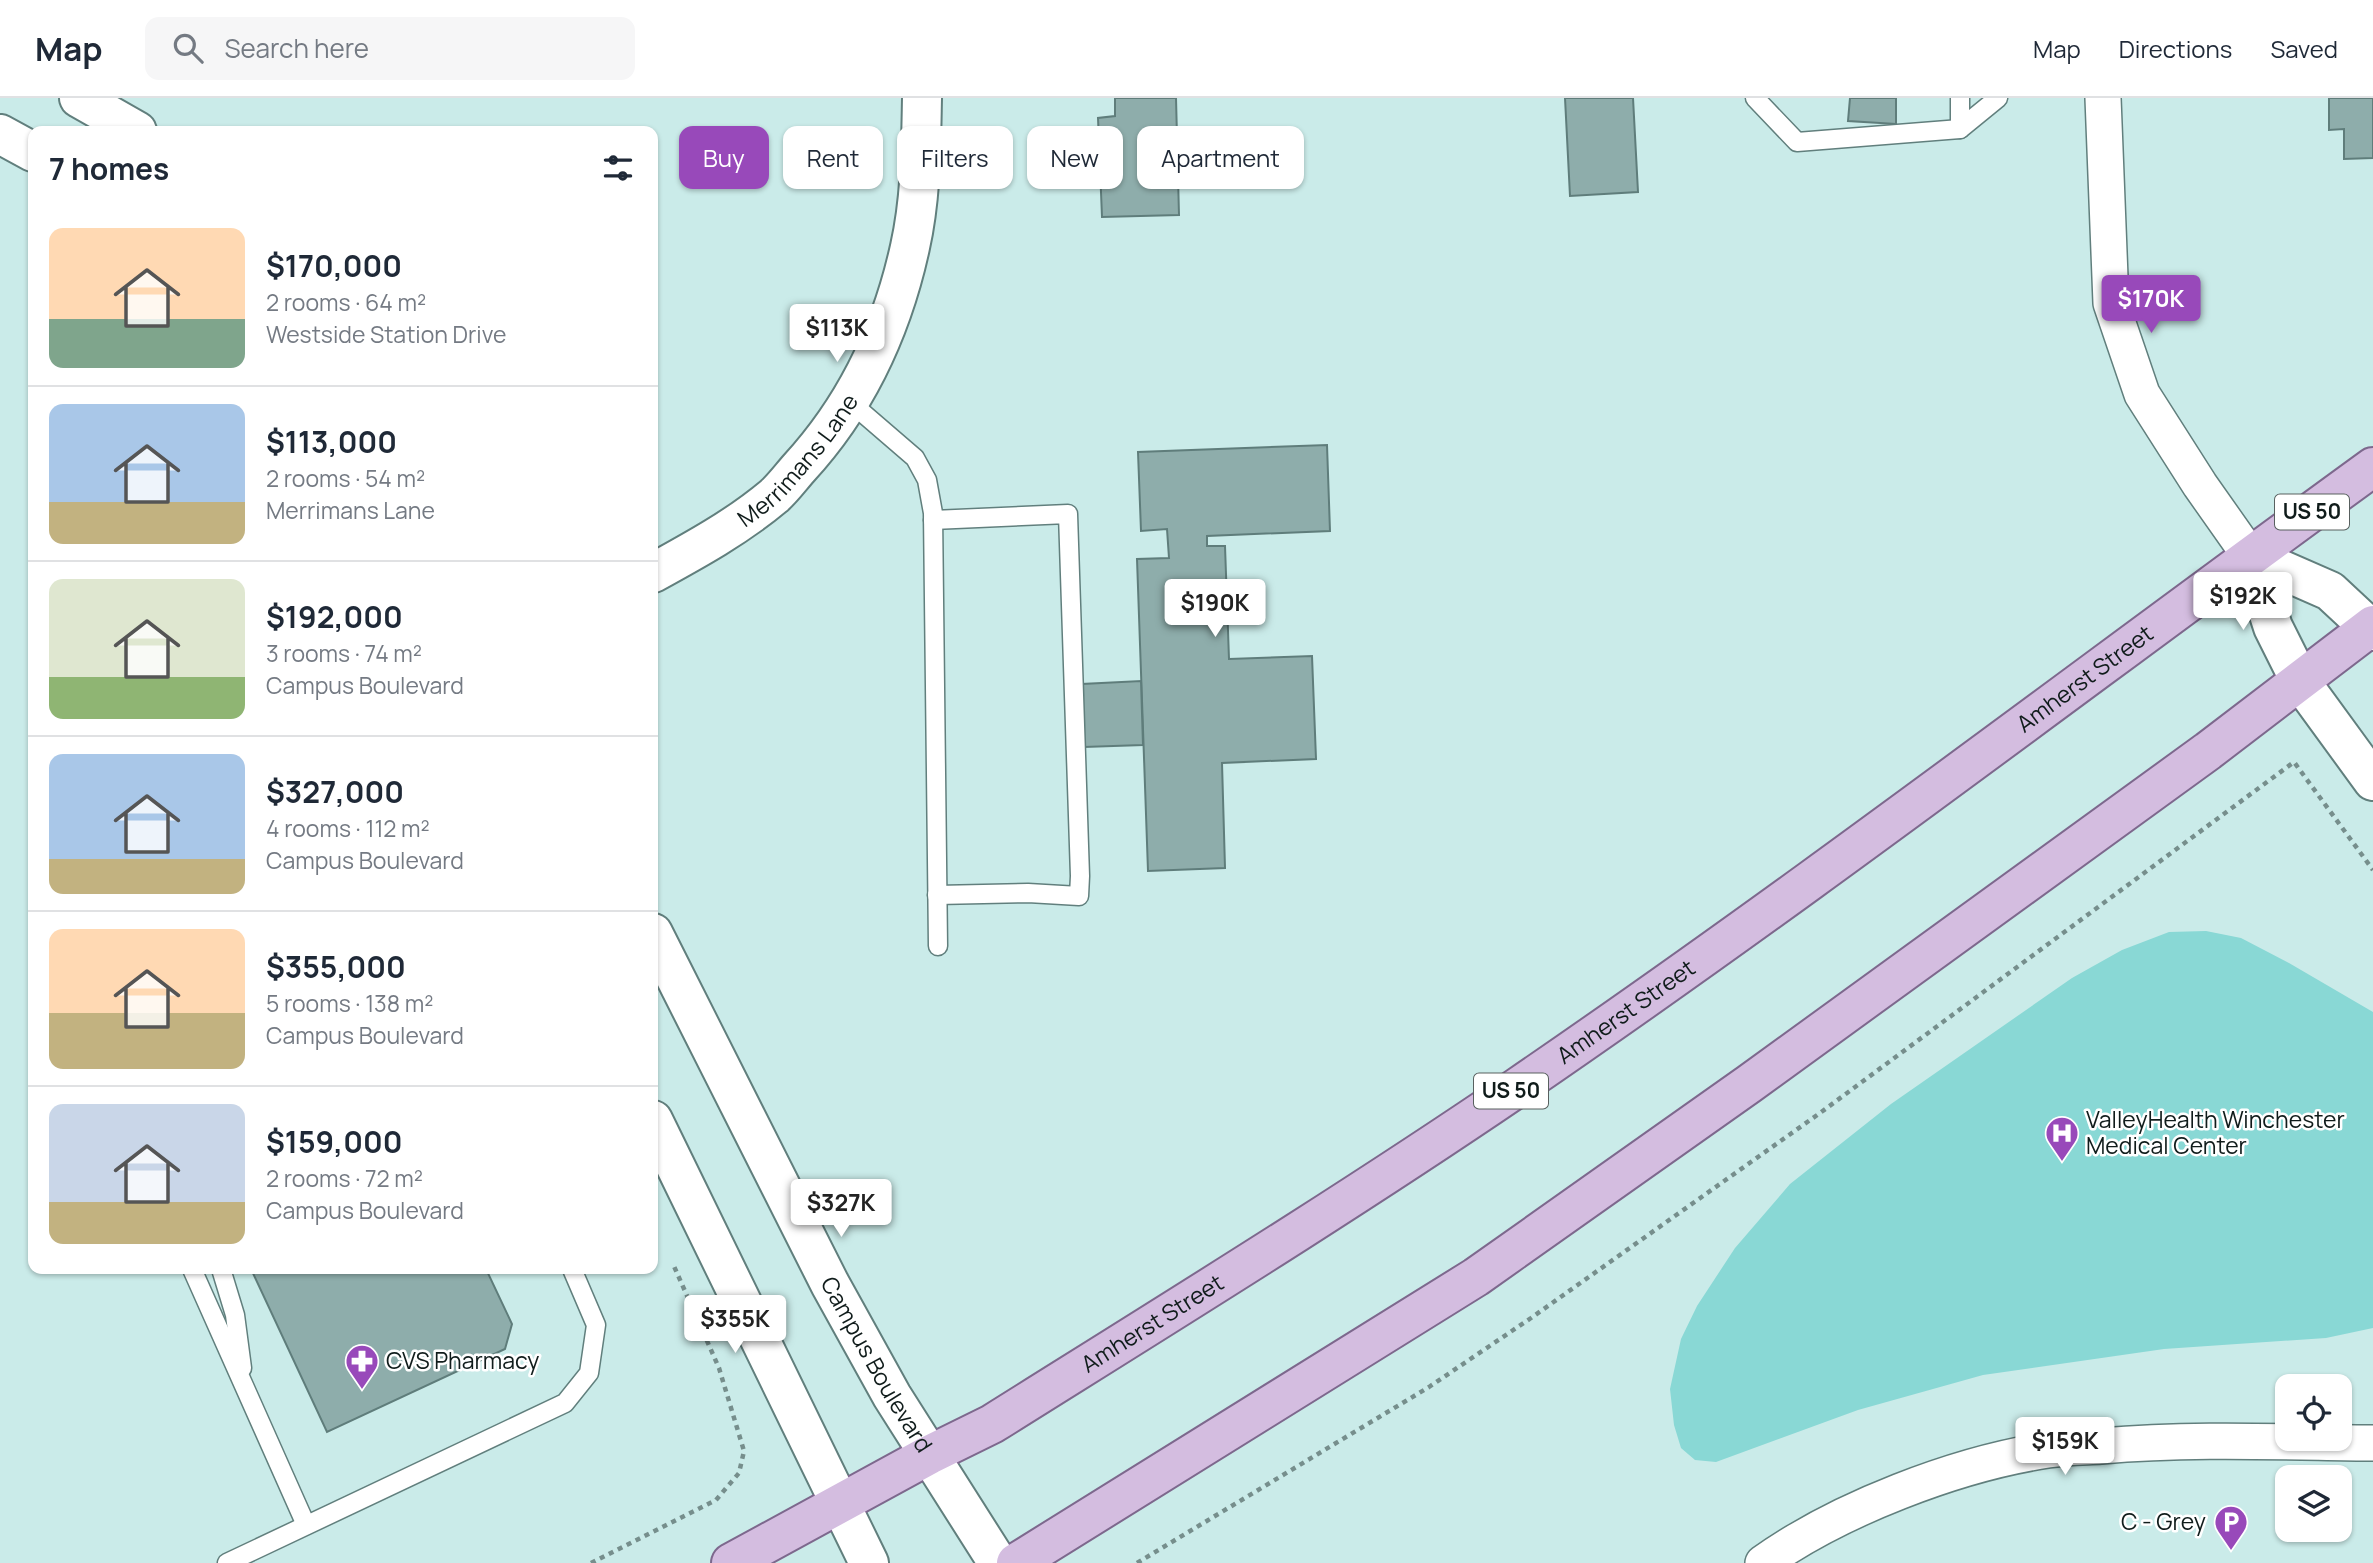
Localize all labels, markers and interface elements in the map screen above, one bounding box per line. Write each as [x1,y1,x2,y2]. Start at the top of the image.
search box [145,17,635,80]
text: Map [35,26,103,71]
icon: search [169,29,207,67]
text: Search here [225,30,369,66]
text: Map [2033,32,2081,65]
text: Directions [2119,32,2232,65]
text: Saved [2270,32,2338,65]
chip: Buy [679,126,769,189]
chip: Rent [783,126,883,189]
chip: Filters [897,126,1013,189]
chip: New [1027,126,1123,189]
chip: Apartment [1137,126,1304,189]
text: 7 homes [49,148,169,189]
icon: filters [599,149,637,187]
text: $170,000 [266,245,402,286]
icon: home [105,256,189,340]
pin: $170K [2102,275,2200,335]
text: $170K [2118,282,2184,314]
text: 2 rooms · 64 m² [266,286,426,318]
pin: $113K [788,304,886,364]
text: $113K [806,311,868,343]
text: Westside Station Drive [266,318,506,350]
street label: Merrimans Lane [731,388,865,534]
text: $113,000 [266,421,397,462]
icon: home [105,432,189,516]
text: 2 rooms · 54 m² [266,462,425,494]
text: Merrimans Lane [266,494,435,526]
road number: US 50 [2275,494,2349,530]
pin: $192K [2194,573,2292,632]
text: $192K [2209,579,2277,611]
pin: $190K [1166,580,1264,639]
text: $190K [1181,586,1249,618]
text: $192,000 [266,596,403,637]
icon: home [105,607,189,691]
street label: Amherst Street [2009,617,2159,739]
text: 3 rooms · 74 m² [266,637,422,669]
text: Campus Boulevard [266,669,464,701]
text: $327,000 [266,771,404,812]
icon: home [105,782,189,866]
text: 4 rooms · 112 m² [266,812,430,844]
text: Campus Boulevard [266,844,464,876]
text: $355,000 [266,946,406,987]
street label: Amherst Street [1550,951,1701,1071]
icon: home [105,957,189,1041]
text: 5 rooms · 138 m² [266,987,433,1019]
text: Campus Boulevard [266,1019,464,1051]
road number: US 50 [1474,1074,1548,1108]
place label: ValleyHealth Winchester Medical Center [2086,1103,2345,1161]
hospital icon: ValleyHealth Winchester Medical Center [2043,1114,2081,1163]
text: $159,000 [266,1121,402,1162]
icon: home [105,1132,189,1216]
text: 2 rooms · 72 m² [266,1162,423,1194]
pin: $327K [792,1180,890,1239]
text: $327K [807,1186,875,1218]
text: Campus Boulevard [266,1194,464,1226]
street label: Amherst Street [1075,1266,1229,1379]
street label: Campus Boulevard [814,1270,941,1458]
pin: $355K [686,1296,784,1355]
text: $355K [700,1302,770,1334]
pharmacy icon: CVS Pharmacy [343,1342,381,1391]
place label: CVS Pharmacy [386,1344,540,1376]
map controls [2275,1374,2352,1542]
button: locate [2275,1374,2352,1451]
pin: $159K [2016,1418,2114,1477]
text: $159K [2031,1424,2099,1456]
button: layers [2275,1465,2352,1542]
parking icon: C - Grey [2212,1503,2250,1552]
place label: C - Grey [2121,1505,2206,1537]

